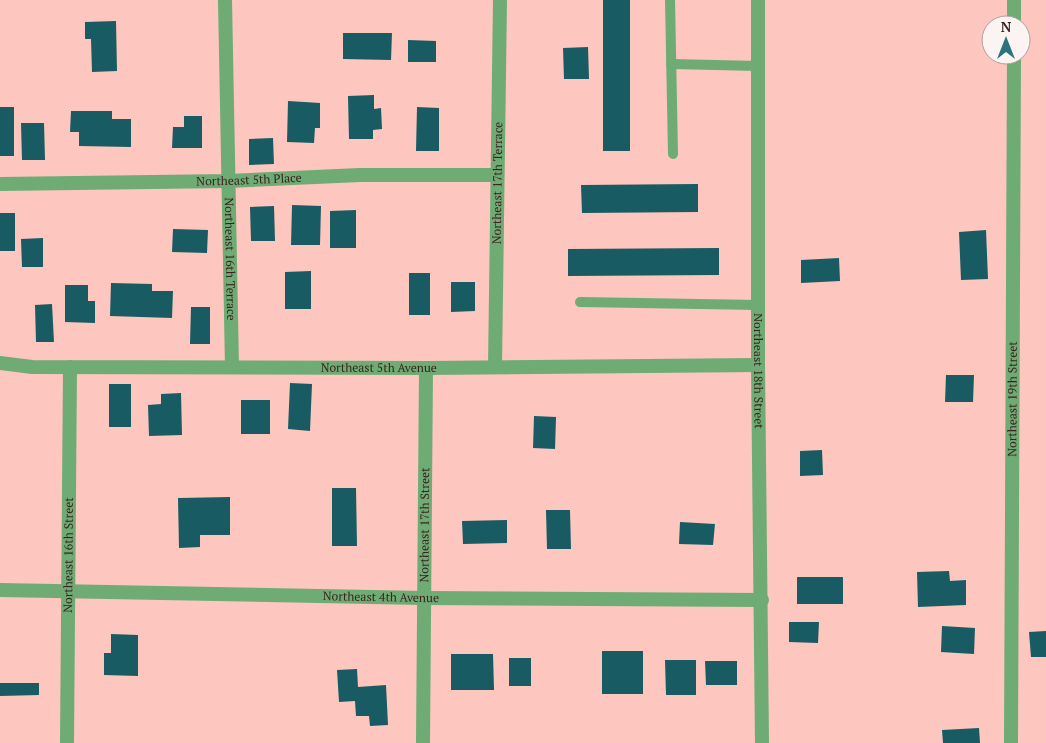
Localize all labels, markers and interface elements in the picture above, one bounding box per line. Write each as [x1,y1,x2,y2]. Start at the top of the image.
north arrow [981,15,1031,65]
text: N [1001,17,1012,36]
street label: Northeast 17th Terrace [489,122,505,244]
street label: Northeast 5th Place [196,170,302,188]
street label: Northeast 16th Terrace [222,197,239,321]
street label: Northeast 18th Street [751,313,767,429]
street label: Northeast 19th Street [1004,341,1020,457]
street label: Northeast 5th Avenue [321,360,437,375]
street label: Northeast 17th Street [416,467,432,583]
street label: Northeast 16th Street [60,497,76,613]
street label: Northeast 4th Avenue [323,588,439,605]

